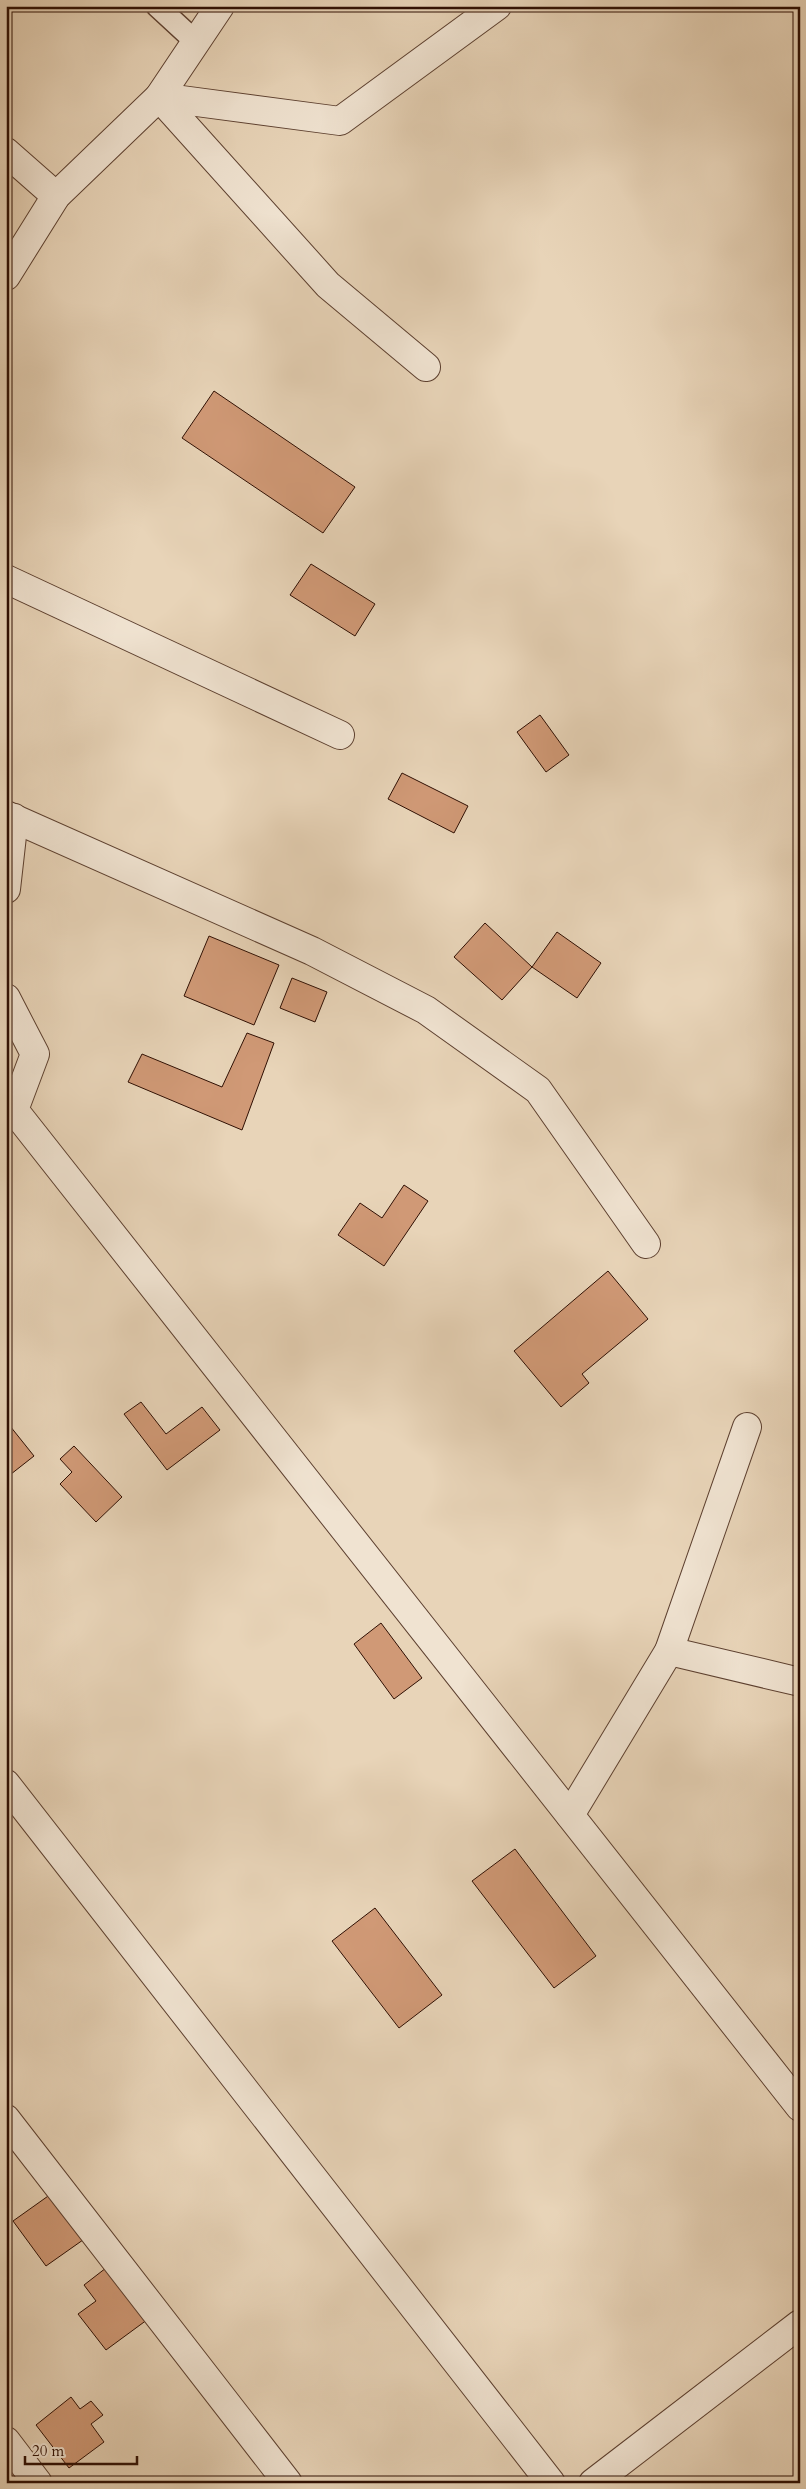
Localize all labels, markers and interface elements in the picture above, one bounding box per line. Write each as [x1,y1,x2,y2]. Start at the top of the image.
scale bar [25,2434,138,2466]
text: 20 m [32,2441,64,2461]

